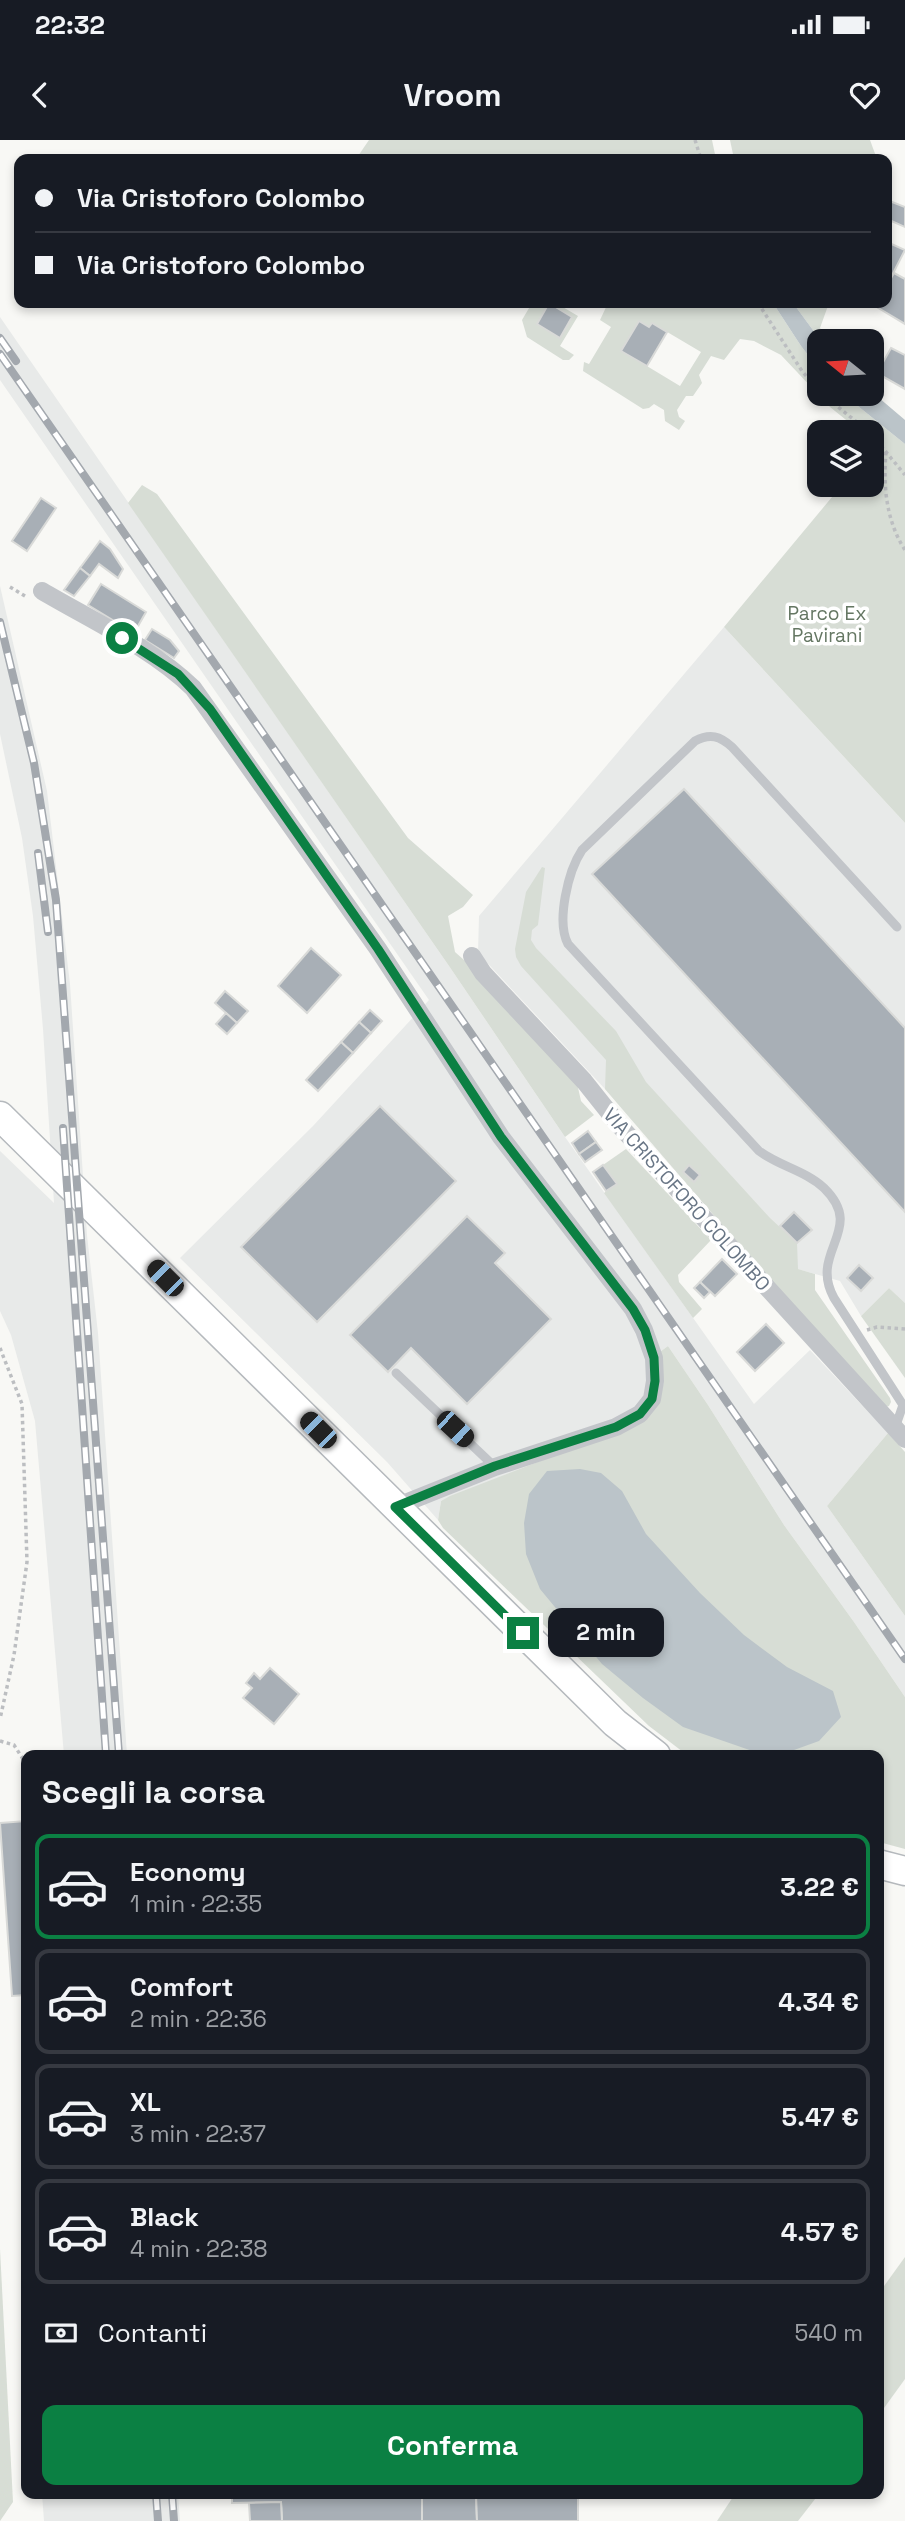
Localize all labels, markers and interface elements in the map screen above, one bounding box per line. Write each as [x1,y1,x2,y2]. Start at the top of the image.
text: 22:32 [35,8,105,42]
text: Vroom [403,75,502,115]
icon: back [21,76,59,114]
icon: heart [846,76,884,114]
text: Via Cristoforo Colombo [77,181,365,215]
text: Via Cristoforo Colombo [77,248,365,282]
north arrow [807,329,884,406]
map controls [807,329,884,497]
button: layers [807,420,884,497]
park label: Parco Ex Pavirani [788,601,866,648]
route start [106,622,138,654]
street label: VIA CRISTOFORO COLOMBO [598,1103,776,1296]
car [143,1256,188,1300]
car [433,1407,478,1451]
car [296,1408,341,1452]
callout: 2 min [548,1608,663,1658]
route end [507,1617,539,1649]
text: 2 min [576,1617,636,1647]
text: Scegli la corsa [42,1772,265,1812]
icon: car [46,1855,109,1918]
text: Economy [130,1855,246,1889]
text: 3.22 € [780,1870,859,1904]
text: 1 min · 22:35 [130,1889,262,1919]
icon: car [46,1970,109,2033]
text: Comfort [130,1970,233,2004]
text: 4.34 € [778,1985,859,2019]
text: 2 min · 22:36 [130,2004,267,2034]
icon: car [46,2085,109,2148]
text: XL [130,2085,161,2119]
text: 5.47 € [782,2100,859,2134]
text: 3 min · 22:37 [130,2119,266,2149]
icon: car [46,2200,109,2263]
text: Black [130,2200,199,2234]
text: 4.57 € [781,2215,859,2249]
text: 4 min · 22:38 [130,2234,268,2264]
icon: cash [42,2314,80,2352]
text: Contanti [98,2316,207,2350]
text: 540 m [794,2318,863,2348]
button: Conferma [42,2405,863,2485]

